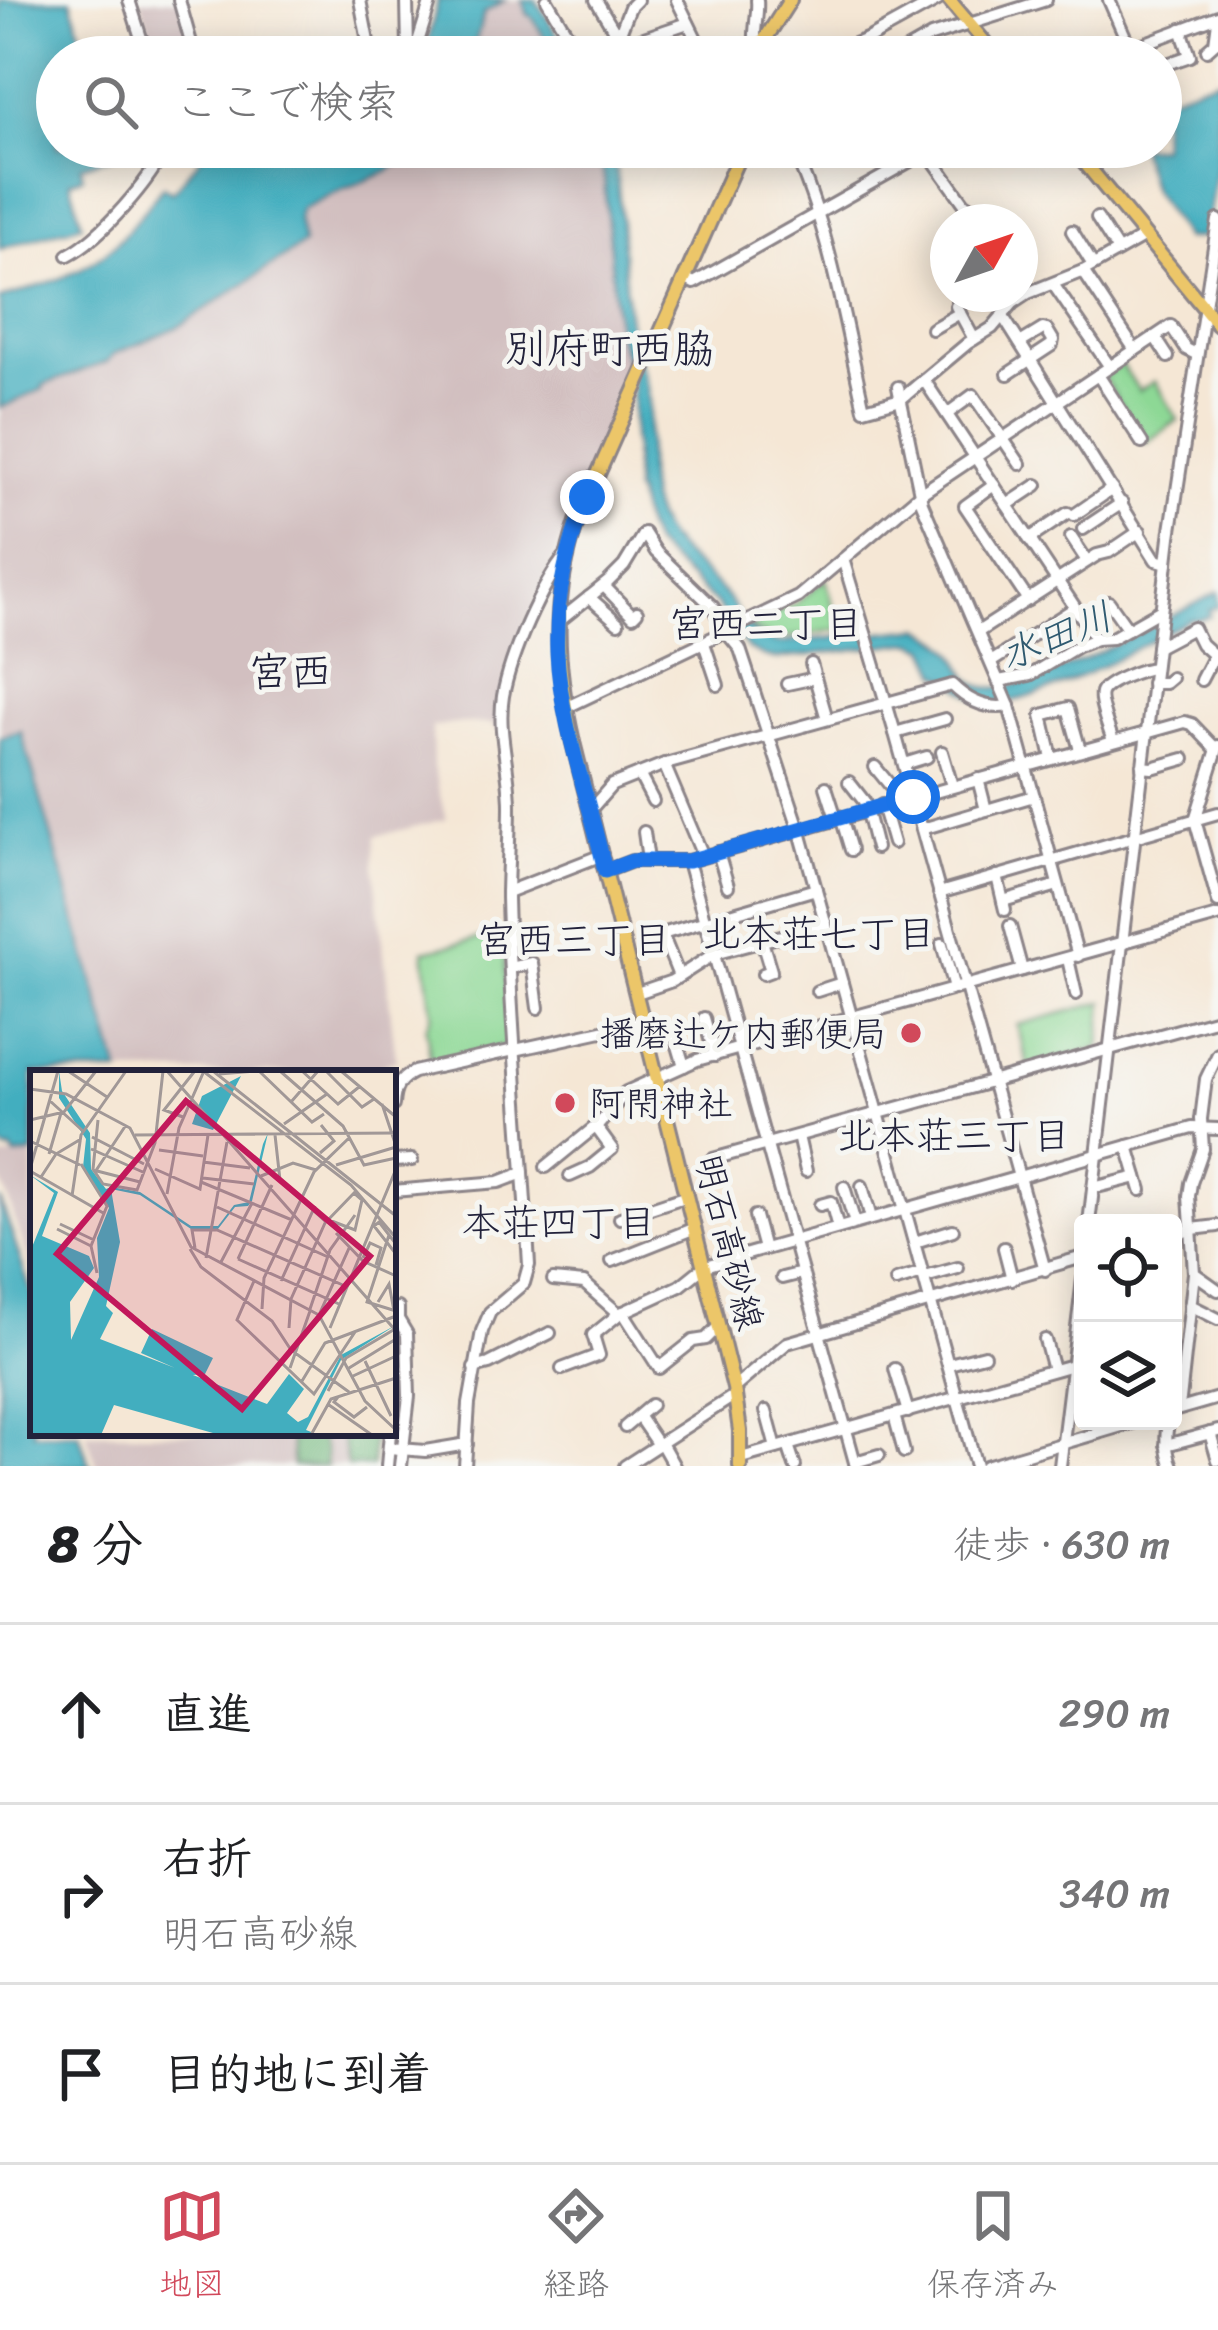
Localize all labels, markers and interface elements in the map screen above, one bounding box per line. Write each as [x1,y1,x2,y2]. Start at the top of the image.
search box [36,36,1182,168]
text: ここで検索 [174,62,399,142]
icon: search [78,69,144,135]
north arrow [930,204,1038,312]
district label: 別府町西脇 [505,312,715,386]
route end [560,470,614,524]
water label: 水田川 [989,582,1123,689]
district label: 宮西二丁目 [668,589,864,658]
district label: 宮西 [248,635,332,709]
route start [886,770,940,824]
district label: 北本荘七丁目 [702,899,936,968]
district label: 宮西三丁目 [476,905,672,974]
place label: 播磨辻ケ内郵便局 [599,1002,887,1066]
marker: 播磨辻ケ内郵便局 [898,1020,924,1046]
inset map [30,1070,396,1436]
place label: 阿閇神社 [589,1072,733,1136]
marker: 阿閇神社 [552,1090,578,1116]
district label: 北本荘三丁目 [837,1101,1071,1170]
street label: 明石高砂線 [676,1147,782,1337]
district label: 本荘四丁目 [461,1188,657,1257]
map controls [1074,1214,1182,1430]
button: locate [1074,1214,1182,1322]
button: layers [1074,1322,1182,1430]
text: 8 分 [48,1499,143,1589]
text: 徒歩 · 630 m [953,1510,1170,1579]
text: 直進 [162,1674,252,1754]
text: 290 m [1059,1679,1170,1748]
icon: ahead [48,1681,114,1747]
text: 右折 [162,1819,252,1899]
text: 340 m [1059,1859,1170,1928]
icon: right [48,1861,114,1927]
text: 明石高砂線 [162,1899,357,1968]
text: 目的地に到着 [162,2034,432,2114]
icon: arrive [48,2041,114,2107]
tab: 地図 [159,2183,225,2313]
tab: 経路 [543,2183,609,2313]
tab: 保存済み [927,2183,1059,2313]

